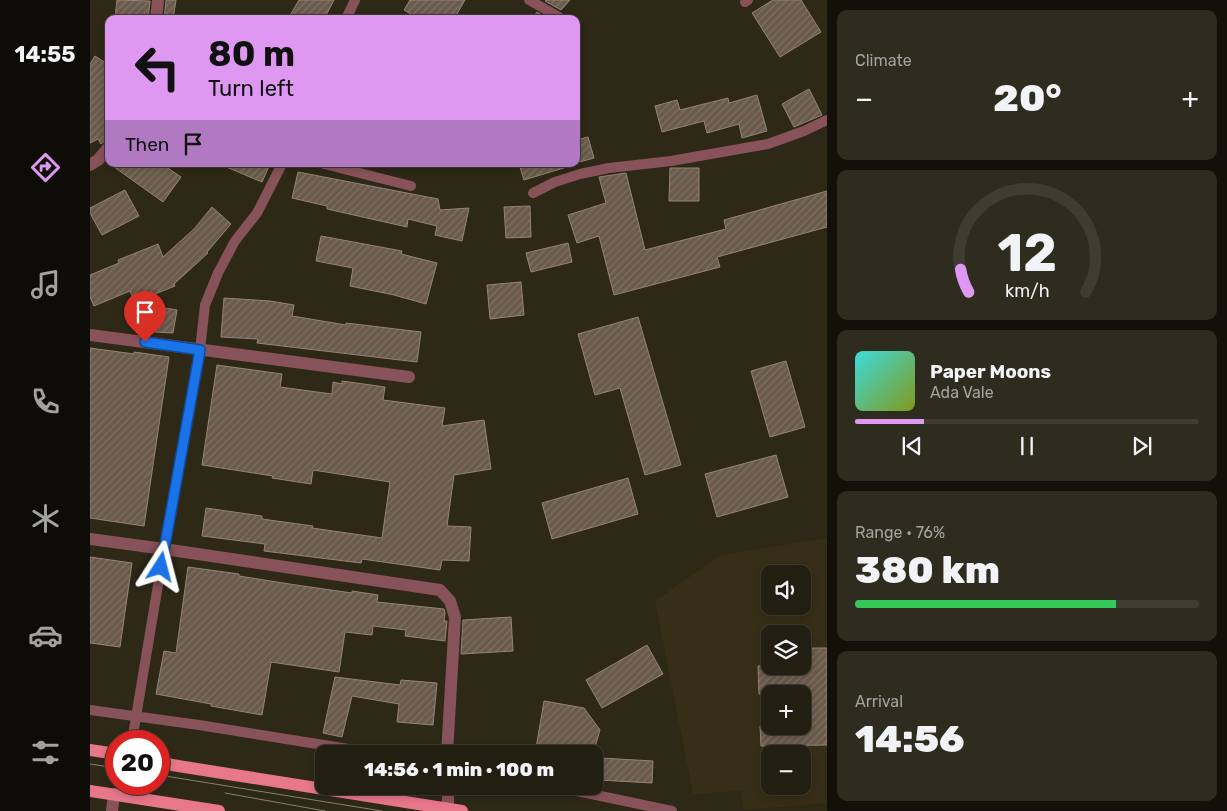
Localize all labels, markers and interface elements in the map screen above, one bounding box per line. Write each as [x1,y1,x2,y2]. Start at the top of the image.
text: 80 m [208,33,295,75]
icon: left [125,35,190,100]
text: 14:55 [15,41,75,68]
text: Climate [855,51,912,70]
text: Turn left [208,75,294,102]
text: 20° [993,75,1062,121]
text: − [855,82,873,115]
text: + [1182,82,1199,115]
icon: arrive [179,130,207,158]
text: Then [125,133,169,156]
icon: directions [28,150,63,185]
text: 12 [997,222,1057,284]
icon: music [28,267,63,302]
text: km/h [1005,280,1049,301]
pin [124,291,166,342]
icon: arrive [131,298,159,326]
text: Paper Moons [930,360,1051,383]
text: Ada Vale [930,383,994,402]
icon: phone [28,384,63,419]
icon: previous [898,432,926,460]
icon: pause [1013,432,1041,460]
icon: next [1128,432,1156,460]
icon: climate [28,501,63,536]
text: Range · 76% [855,523,945,542]
position arrow [134,540,186,592]
text: 380 km [855,547,1000,593]
map controls [761,565,811,795]
button: sound [761,565,811,615]
icon: car [28,618,63,653]
button: layers [761,625,811,675]
button: + [761,685,811,735]
text: Arrival [855,692,903,711]
text: 14:56 [855,716,965,762]
speed limit sign: 20 [105,730,170,795]
icon: filters [28,735,63,770]
button: − [761,745,811,795]
text: 14:56 · 1 min · 100 m [364,758,554,781]

